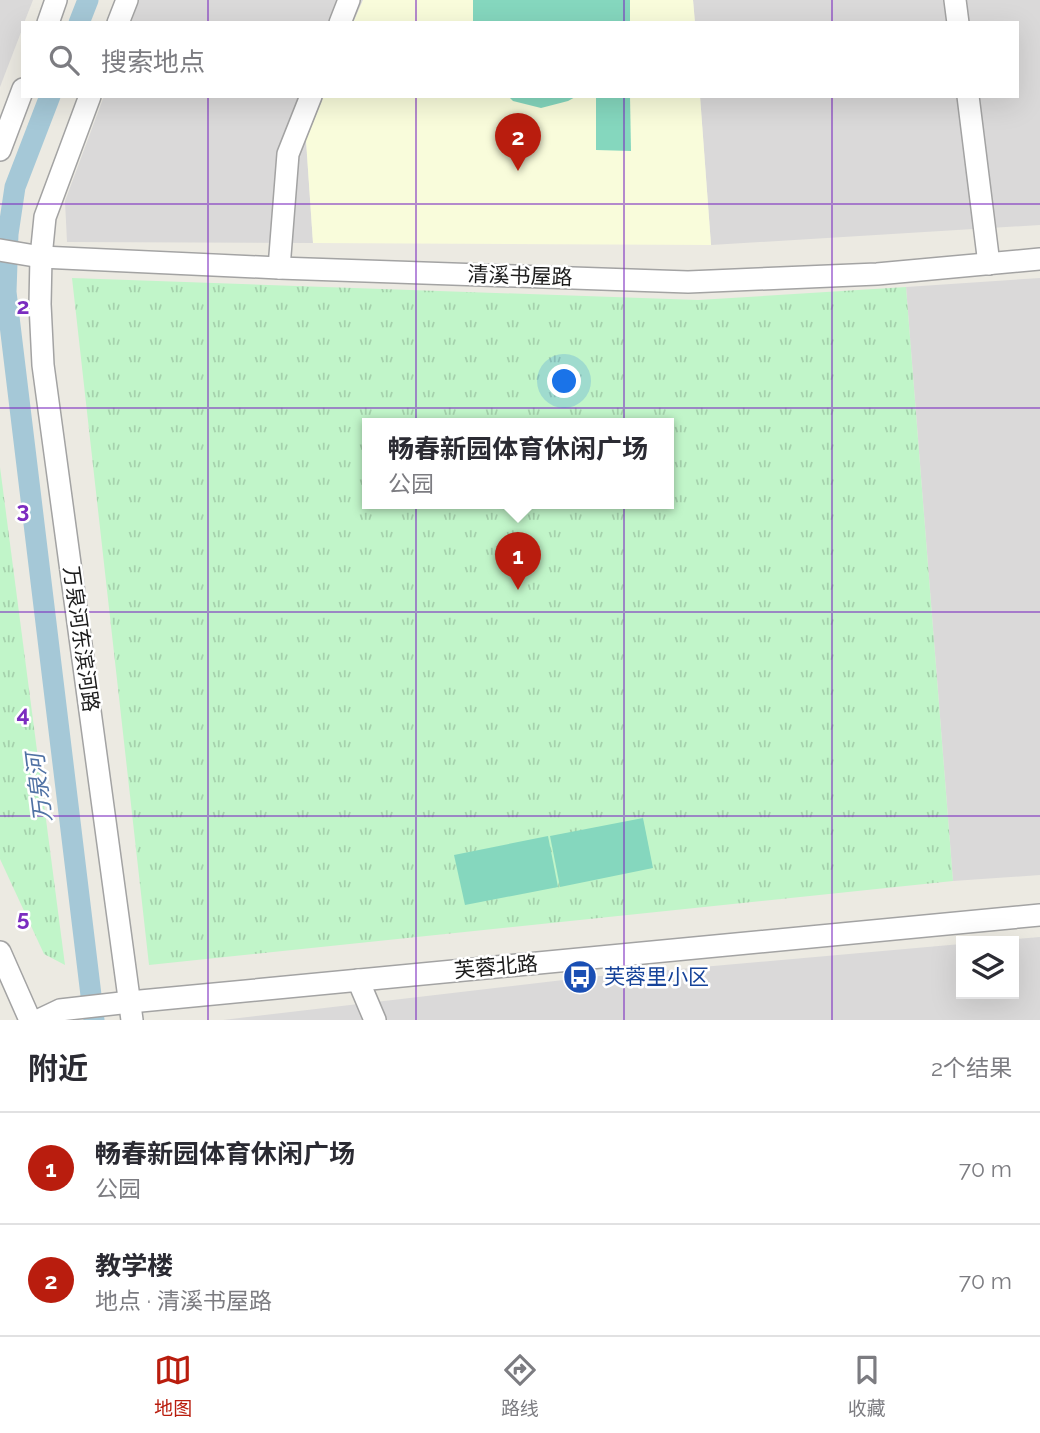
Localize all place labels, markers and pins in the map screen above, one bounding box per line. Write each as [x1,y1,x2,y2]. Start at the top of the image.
pin: 2 [495,113,541,171]
pin: 1 [495,532,541,590]
bus stop icon: 芙蓉里小区 [561,958,599,996]
place label: 芙蓉里小区 [604,964,709,989]

